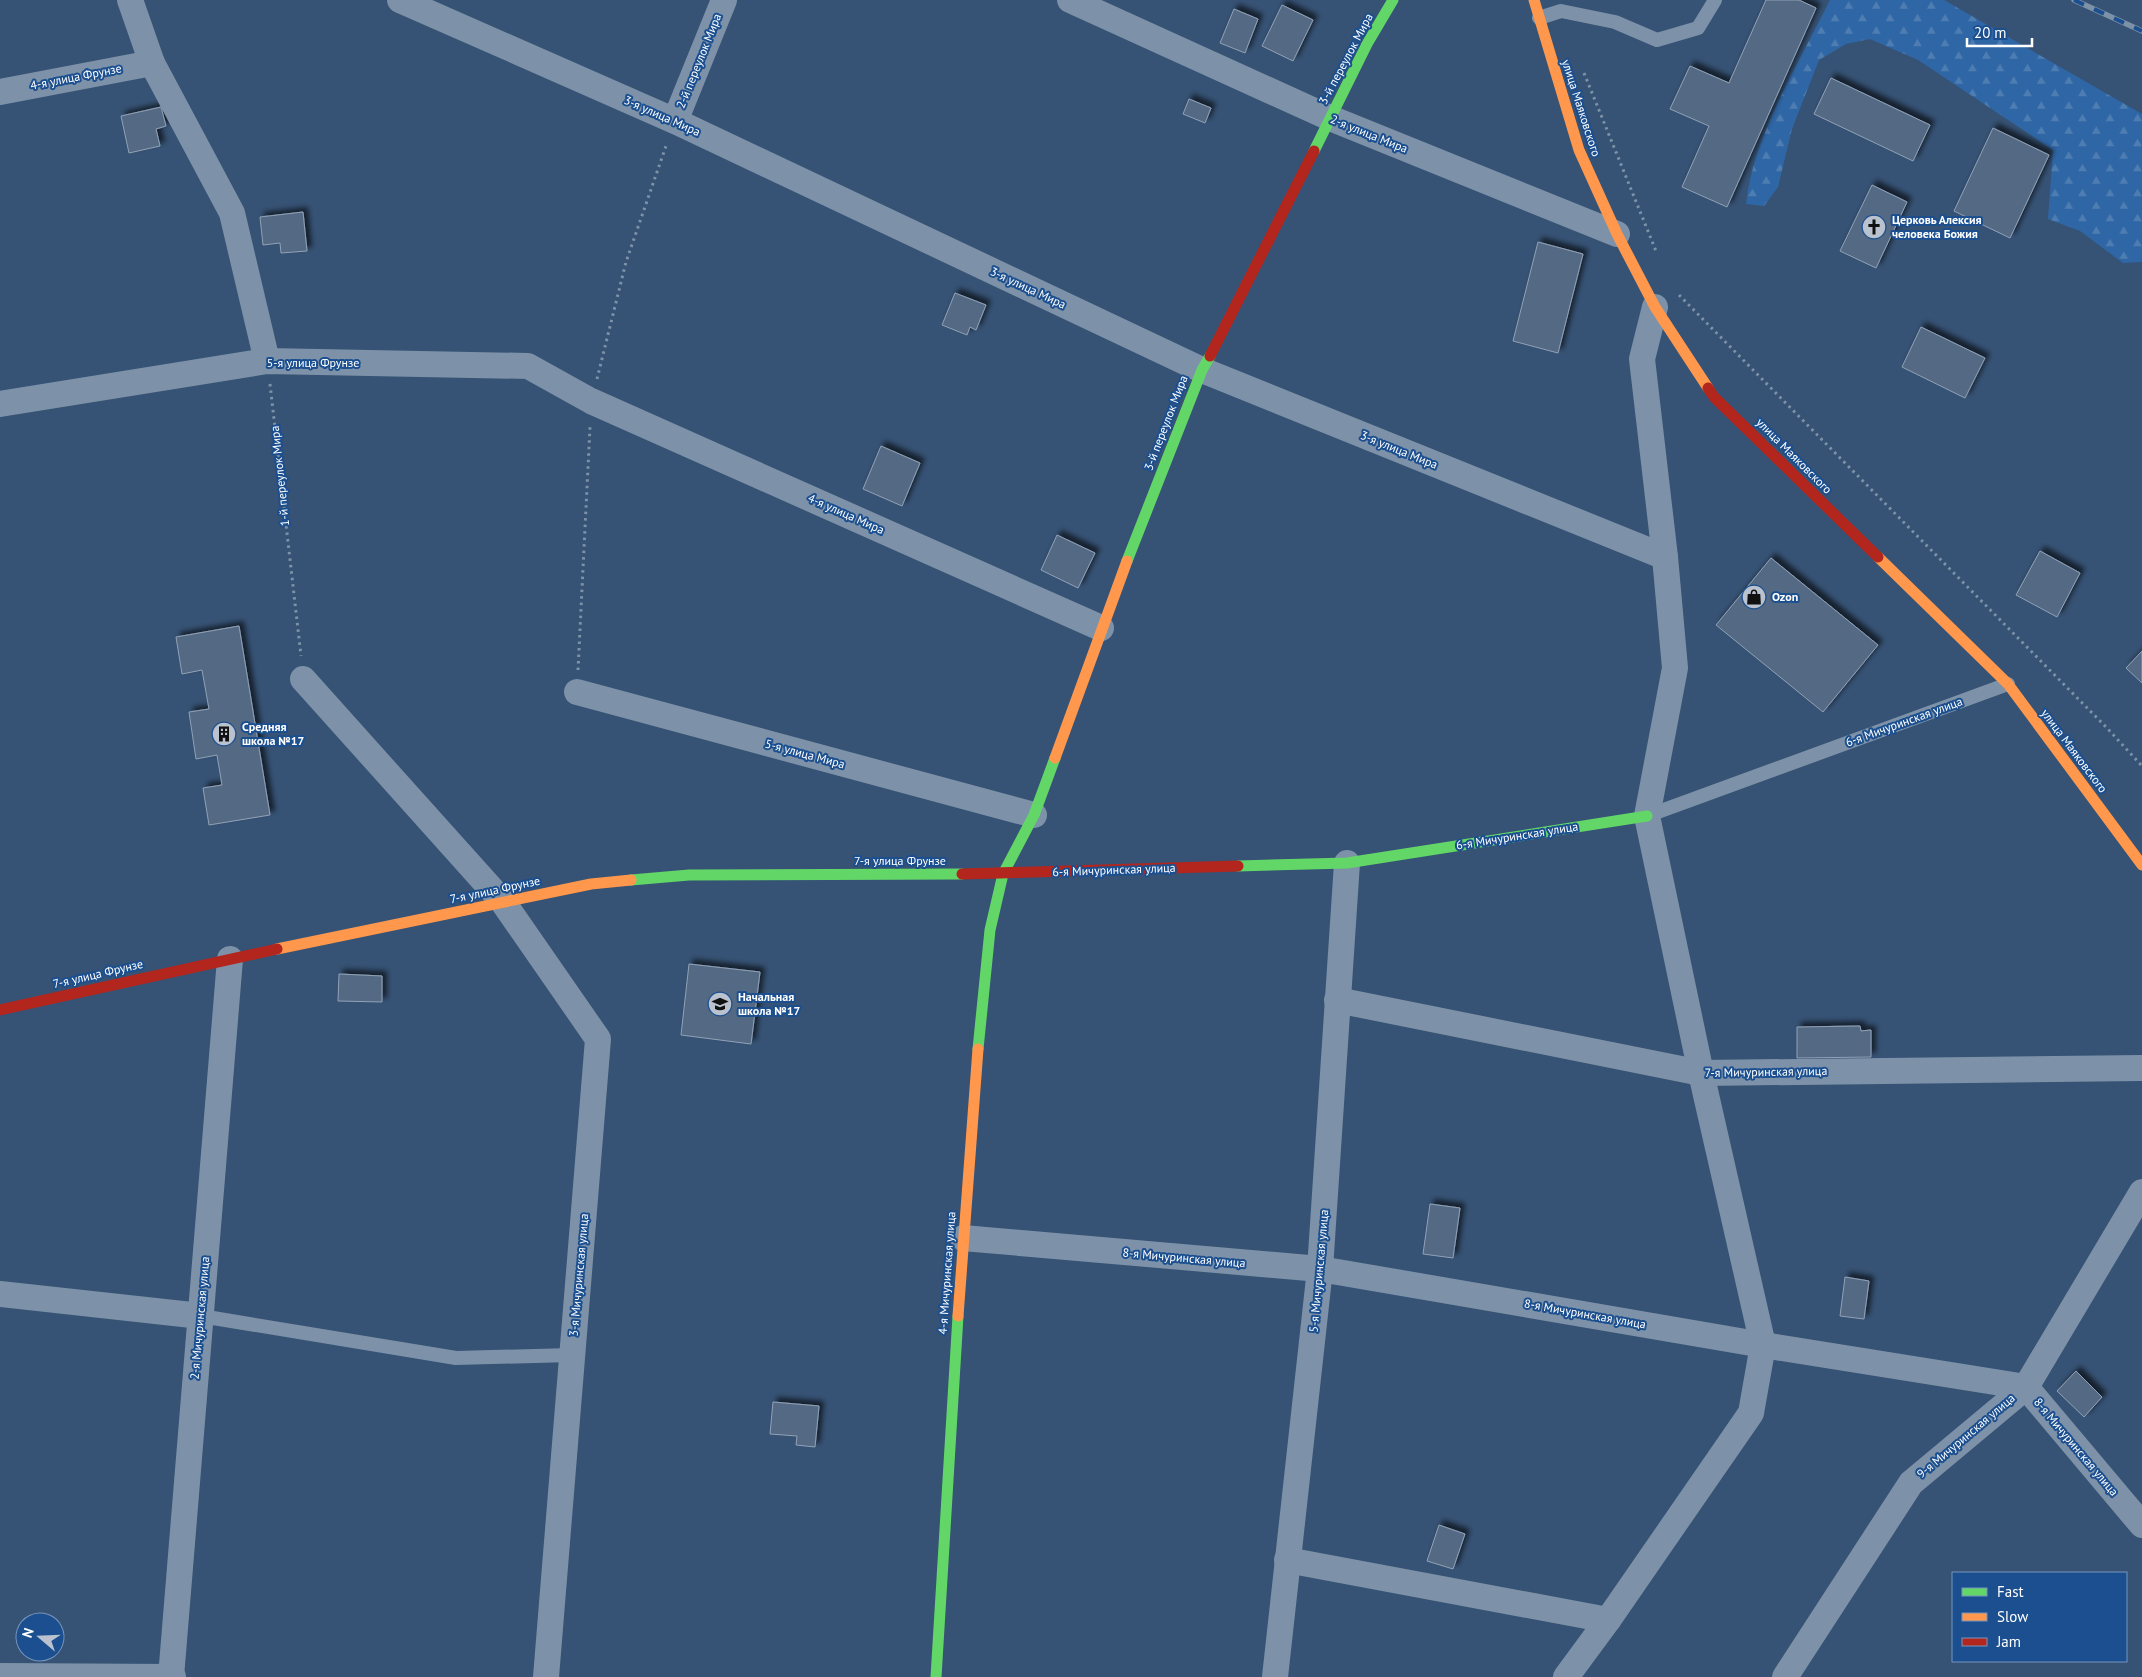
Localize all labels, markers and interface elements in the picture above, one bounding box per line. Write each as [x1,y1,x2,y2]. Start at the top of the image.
street label: 2-й переулок Мира [673,11,724,110]
street label: 3-й переулок Мира [1315,11,1376,107]
scale bar [1967,15,2032,47]
text: 20 m [1974,23,2007,42]
street label: улица Маяковского [1559,57,1604,158]
street label: 4-я улица Фрунзе [29,60,123,93]
street label: 3-я улица Мира [622,92,703,139]
street label: 2-я улица Мира [1328,111,1410,156]
place label: Церковь Алексия человека Божия [1892,212,1982,241]
church icon: Церковь Алексия человека Божия [1861,214,1887,240]
street label: 3-я улица Мира [988,263,1069,312]
street label: 5-я улица Фрунзе [267,355,359,370]
street label: 3-й переулок Мира [1140,373,1191,473]
street label: улица Маяковского [1753,415,1835,497]
street label: 1-й переулок Мира [267,425,292,527]
street label: 3-я улица Мира [1358,427,1440,472]
street label: 4-я улица Мира [806,490,887,537]
shop icon: Ozon [1741,584,1767,610]
place label: Ozon [1772,589,1798,604]
street label: 6-я Мичуринская улица [1843,693,1964,750]
street label: улица Маяковского [2038,706,2111,796]
place label: Средняя школа №17 [242,719,305,748]
building icon: Средняя школа №17 [211,721,237,747]
street label: 5-я улица Мира [764,736,847,771]
street label: 6-я Мичуринская улица [1455,818,1579,853]
street label: 7-я улица Фрунзе [854,853,946,868]
street label: 6-я Мичуринская улица [1052,860,1176,879]
street label: 7-я улица Фрунзе [448,873,541,906]
street label: 7-я улица Фрунзе [51,956,144,991]
place label: Начальная школа №17 [738,989,801,1018]
school or university icon: Начальная школа №17 [707,991,733,1017]
street label: 7-я Мичуринская улица [1705,1063,1827,1080]
street label: 5-я Мичуринская улица [1306,1209,1331,1333]
street label: 4-я Мичуринская улица [935,1211,958,1335]
street label: 3-я Мичуринская улица [566,1213,591,1337]
street label: 8-я Мичуринская улица [1122,1245,1246,1270]
street label: 2-я Мичуринская улица [187,1256,212,1380]
street label: 8-я Мичуринская улица [1523,1295,1647,1332]
street label: 9-я Мичуринская улица [1914,1390,2018,1481]
street label: 8-я Мичуринская улица [2031,1395,2122,1499]
legend [1952,1572,2127,1662]
text: Fast [1997,1582,2024,1601]
text: Slow [1997,1607,2028,1626]
north arrow [15,1612,65,1662]
text: N [18,1625,38,1640]
text: Jam [1996,1632,2021,1651]

